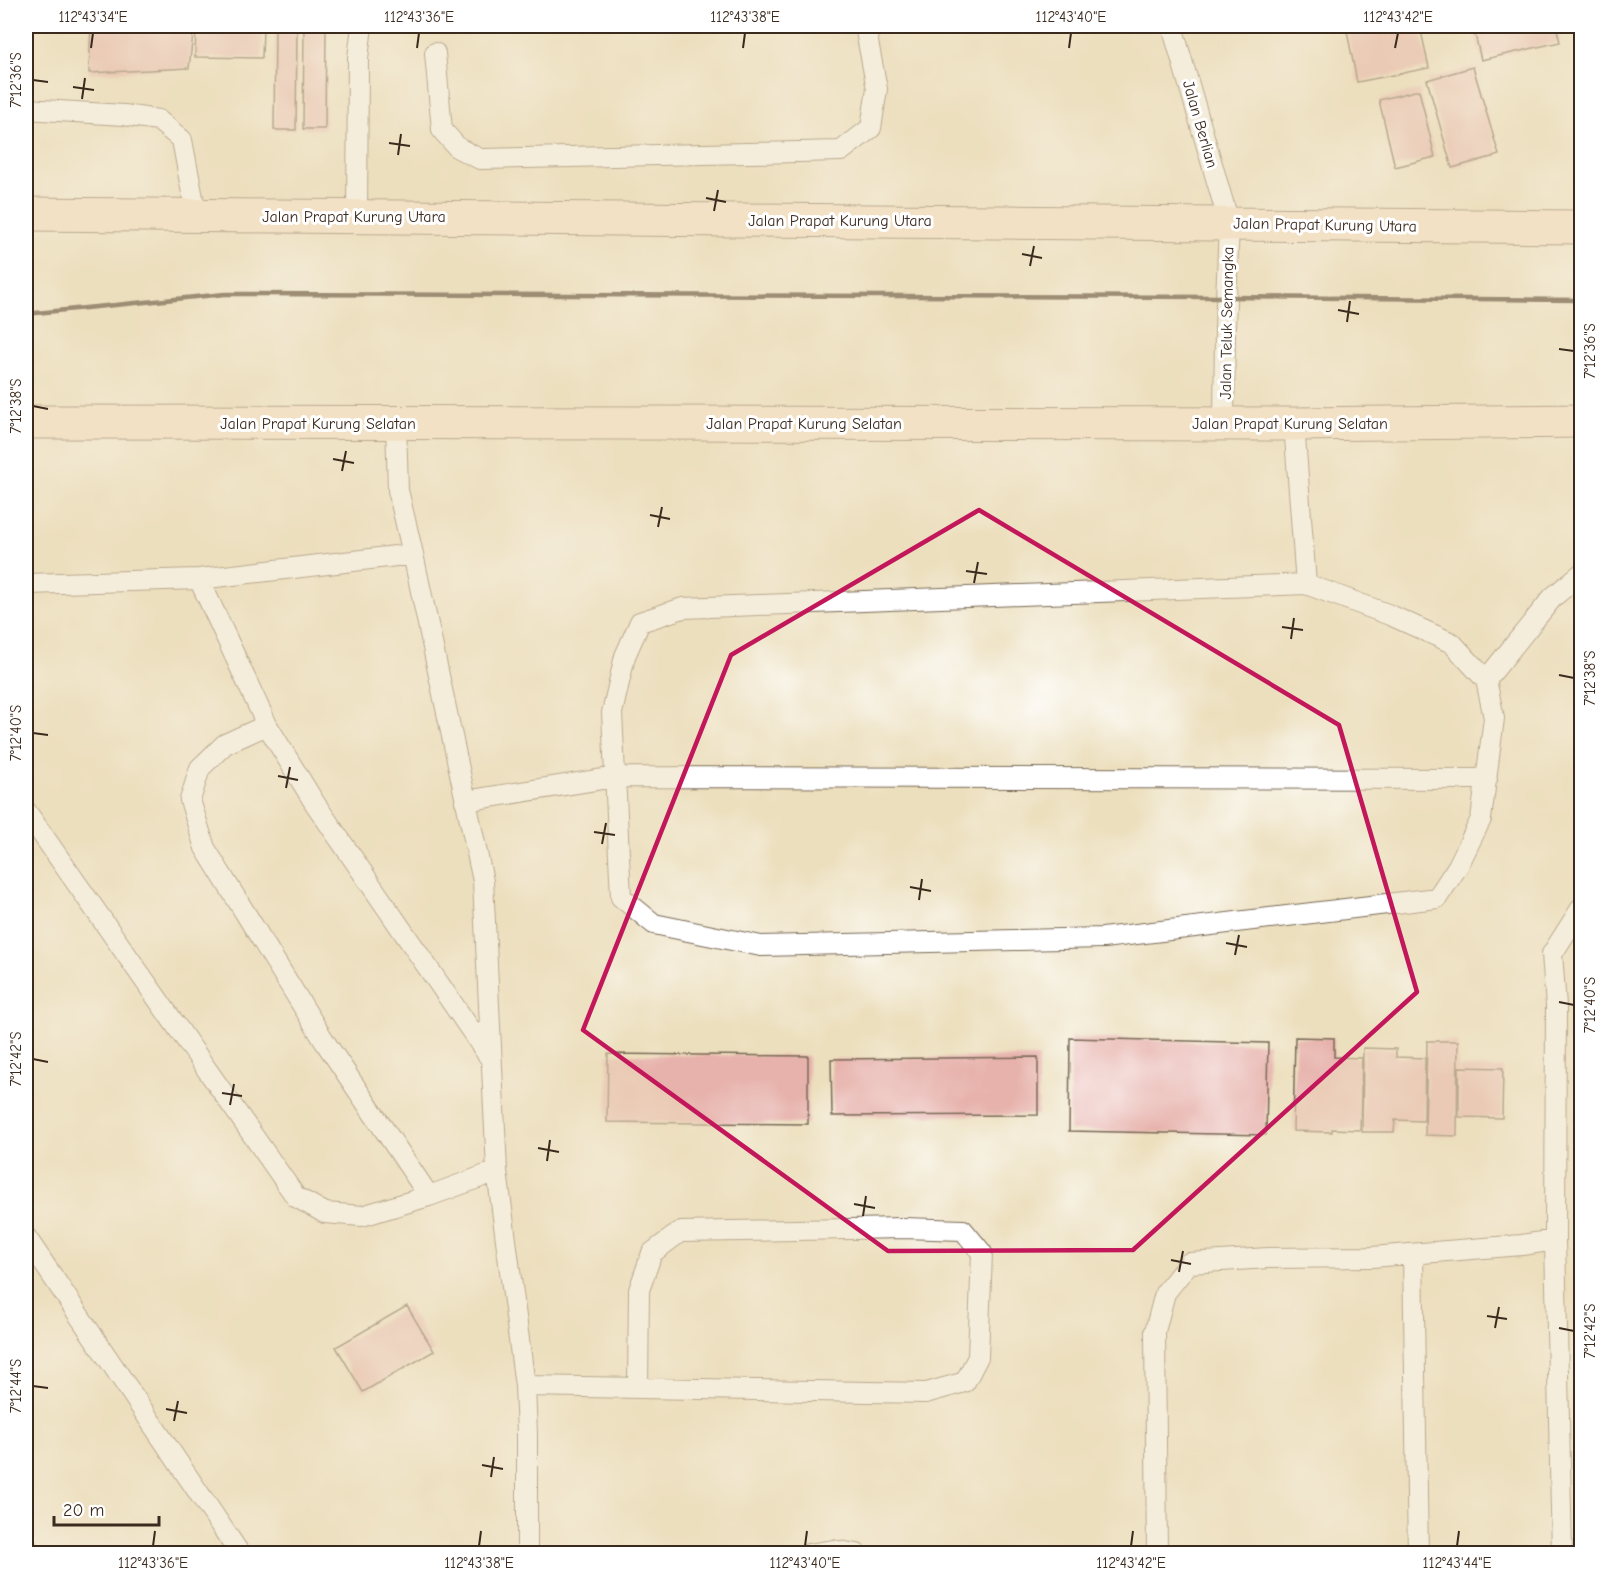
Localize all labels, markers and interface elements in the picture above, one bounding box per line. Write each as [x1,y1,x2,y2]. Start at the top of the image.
text: 112°43'34"E [58,8,128,26]
text: 112°43'36"E [384,8,454,26]
text: 112°43'38"E [710,8,780,26]
text: 112°43'40"E [1036,8,1106,26]
text: 112°43'42"E [1363,8,1433,26]
text: 7°12'36"S [7,52,25,108]
street label: Jalan Berlian [1179,79,1221,170]
street label: Jalan Prapat Kurung Utara [262,208,446,226]
street label: Jalan Prapat Kurung Utara [748,212,932,230]
street label: Jalan Prapat Kurung Utara [1233,214,1417,236]
street label: Jalan Teluk Semangka [1217,247,1237,400]
text: 7°12'36"S [1581,323,1599,379]
text: 7°12'38"S [7,378,25,434]
street label: Jalan Prapat Kurung Selatan [220,415,416,433]
street label: Jalan Prapat Kurung Selatan [706,415,902,433]
street label: Jalan Prapat Kurung Selatan [1192,415,1388,433]
text: 7°12'38"S [1581,650,1599,706]
text: 7°12'40"S [7,705,25,761]
text: 7°12'40"S [1581,977,1599,1033]
text: 7°12'42"S [7,1031,25,1087]
text: 7°12'42"S [1581,1303,1599,1359]
text: 7°12'44"S [7,1359,25,1413]
scale bar [54,1489,159,1527]
text: 20 m [63,1500,104,1521]
text: 112°43'36"E [118,1554,188,1572]
text: 112°43'38"E [444,1554,514,1572]
text: 112°43'40"E [770,1554,840,1572]
text: 112°43'42"E [1096,1554,1166,1572]
text: 112°43'44"E [1423,1554,1491,1572]

